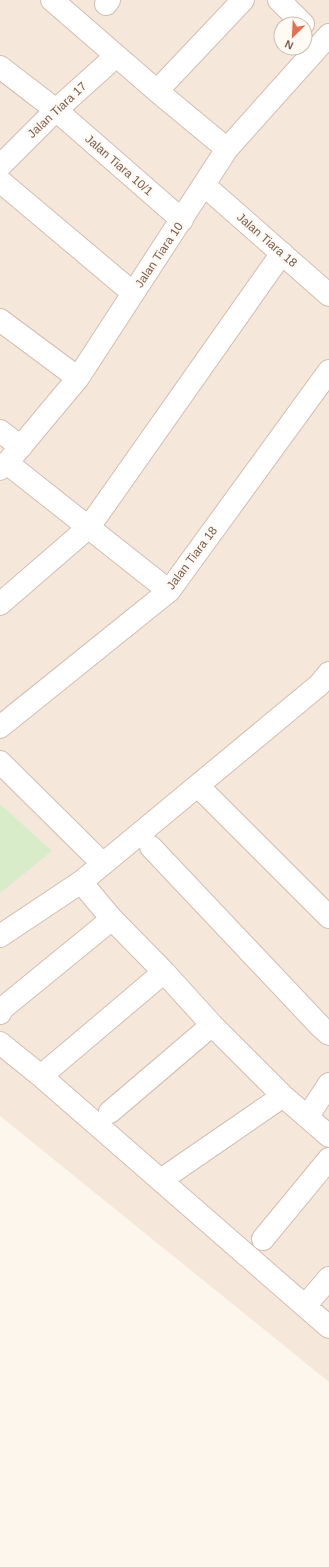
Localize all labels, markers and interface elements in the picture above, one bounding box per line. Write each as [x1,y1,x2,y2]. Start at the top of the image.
north arrow [273,16,313,56]
text: N [283,38,295,52]
street label: Jalan Tiara 17 [25,79,90,141]
street label: Jalan Tiara 10/1 [82,132,156,199]
street label: Jalan Tiara 18 [234,210,300,270]
street label: Jalan Tiara 10 [132,220,186,290]
street label: Jalan Tiara 18 [164,523,220,592]

